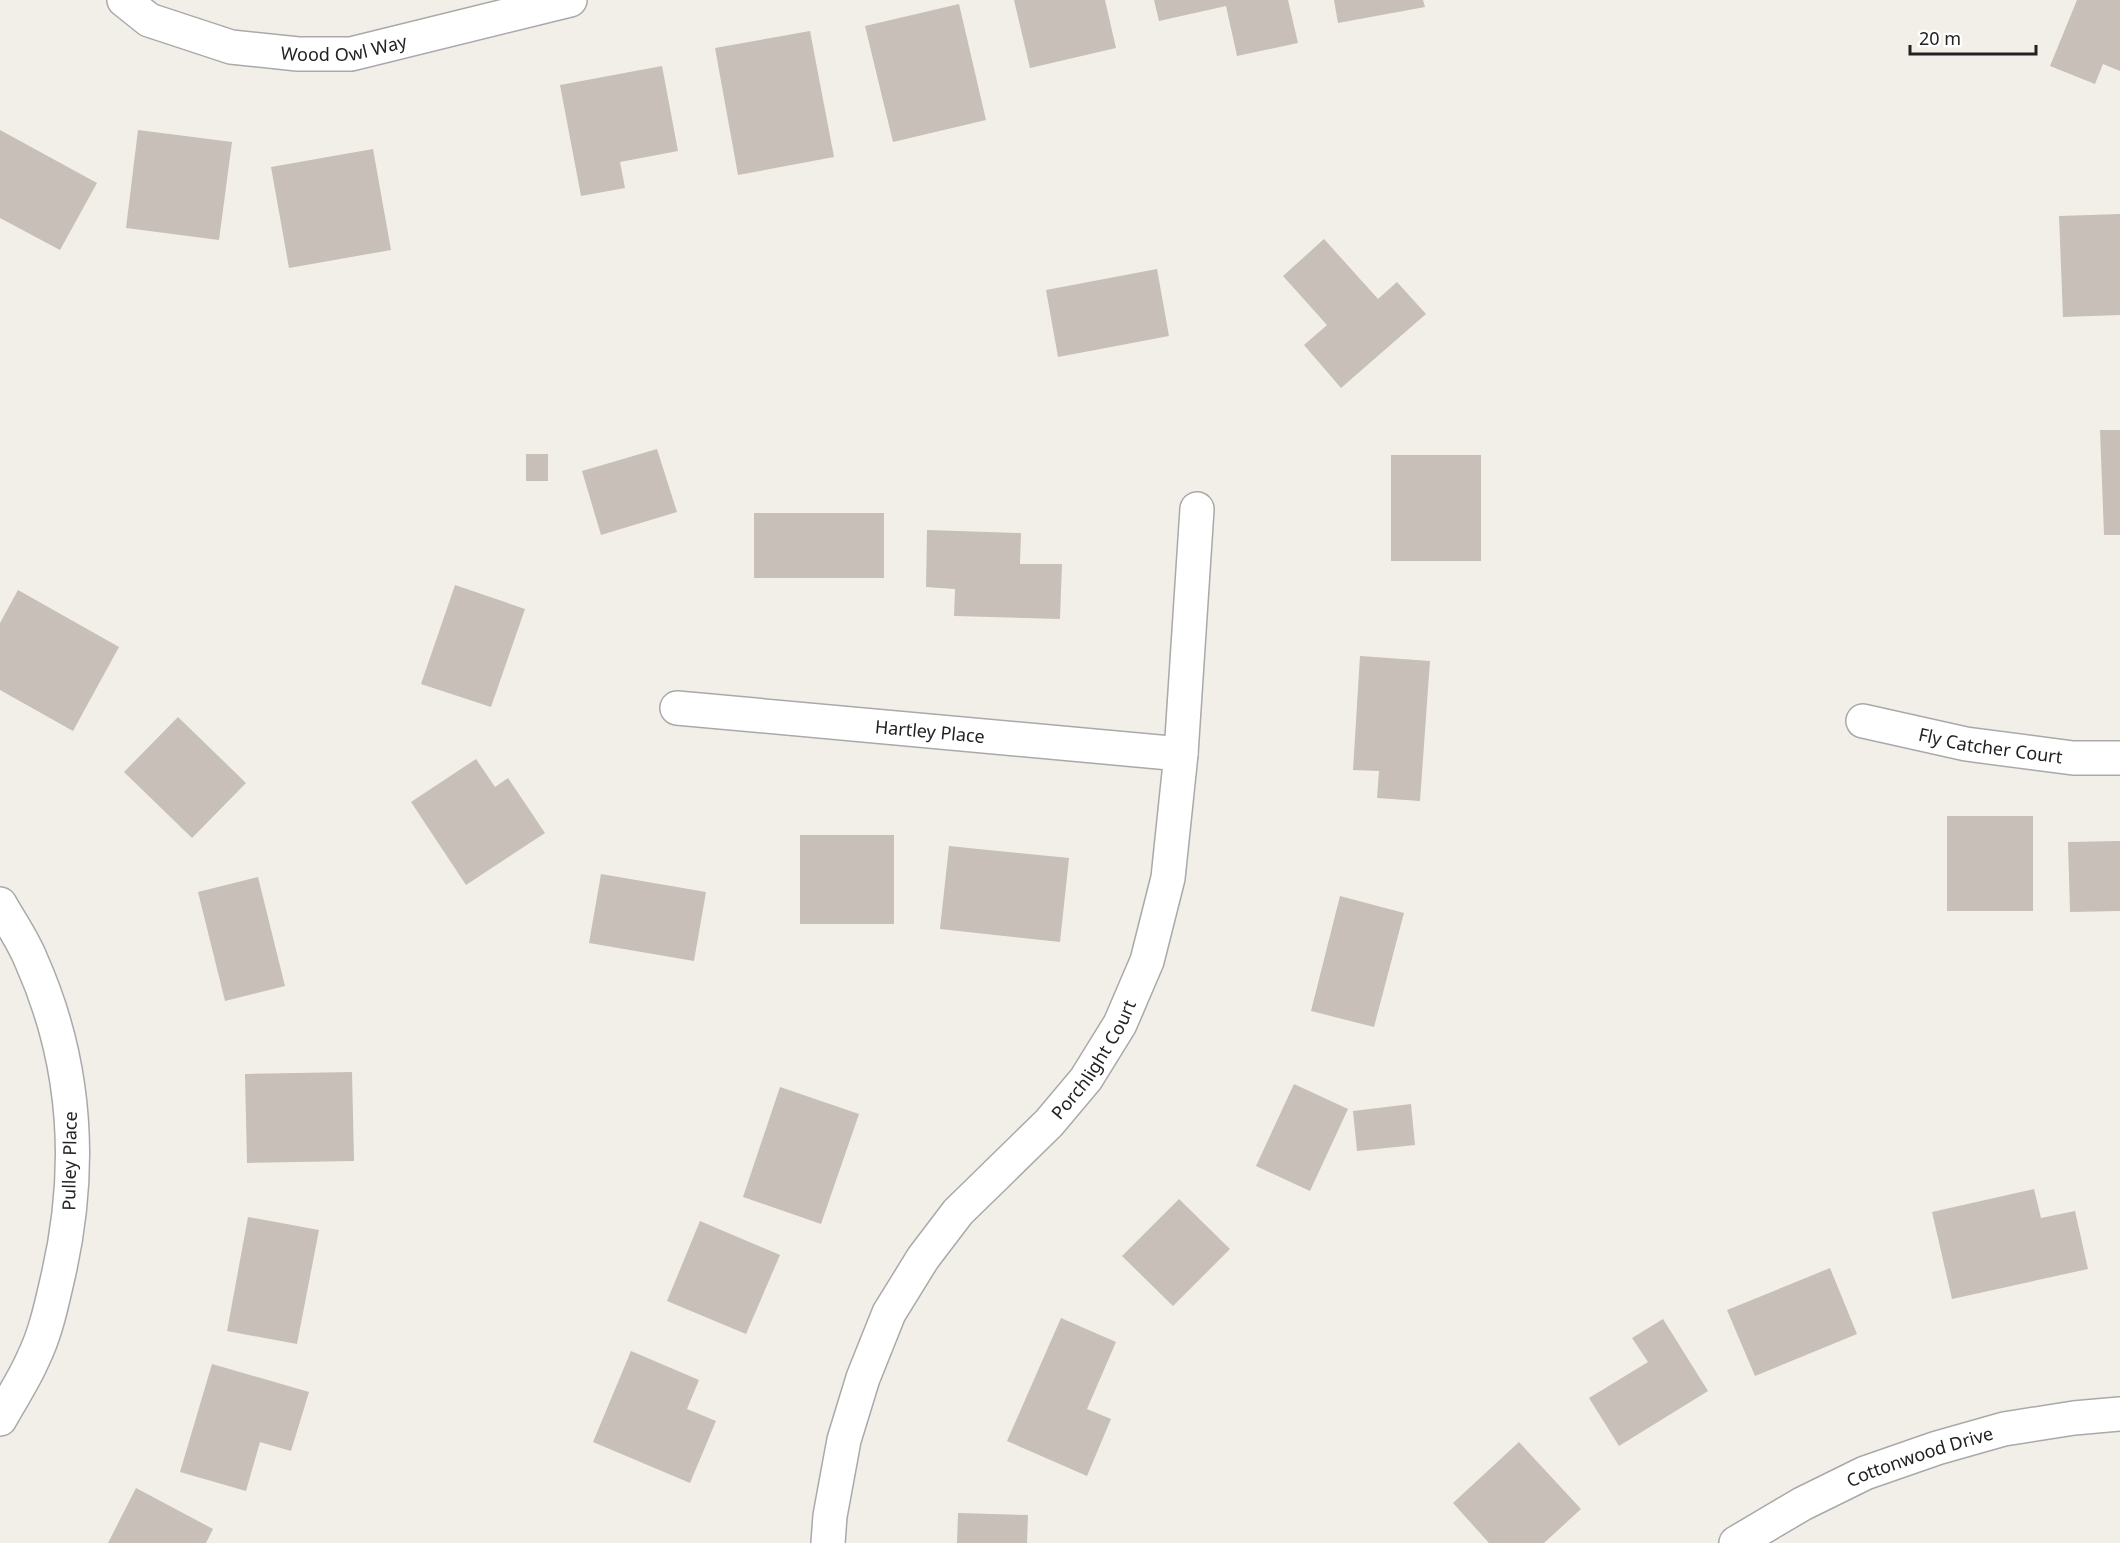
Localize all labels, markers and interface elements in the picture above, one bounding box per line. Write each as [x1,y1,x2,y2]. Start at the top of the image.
scale bar [1910,18,2036,56]
text: 20 m [1919,26,1961,50]
street label: Wood Owl Way [280,29,410,66]
street label: Hartley Place [874,714,986,748]
street label: Fly Catcher Court [1916,722,2064,769]
street label: Porchlight Court [1045,996,1141,1124]
street label: Pulley Place [56,1111,82,1211]
street label: Cottonwood Drive [1842,1421,1996,1492]

